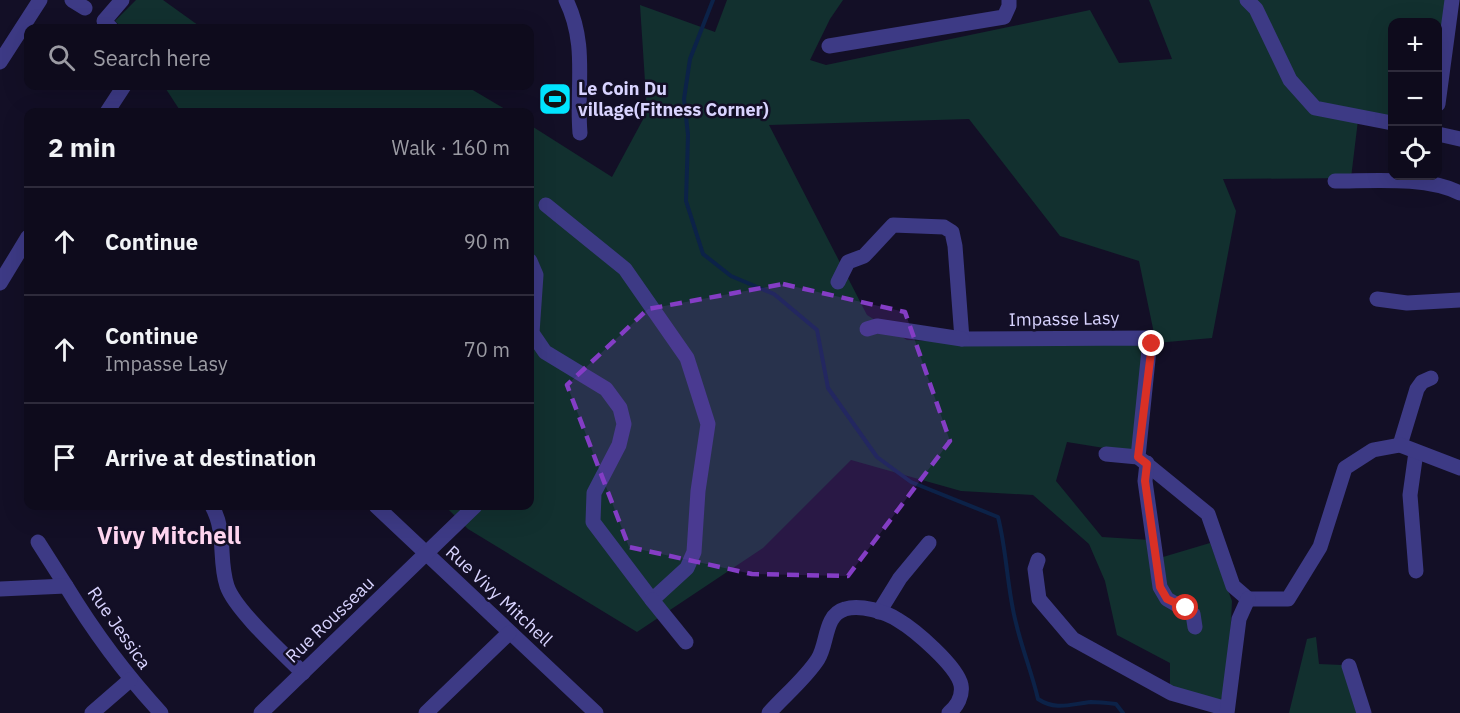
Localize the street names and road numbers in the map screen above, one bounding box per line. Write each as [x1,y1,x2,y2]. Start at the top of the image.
street label: Impasse Lasy [1009,306,1119,331]
street label: Rue Vivy Mitchell [441,540,558,651]
street label: Rue Rousseau [280,572,379,668]
street label: Rue Jessica [83,582,156,674]

